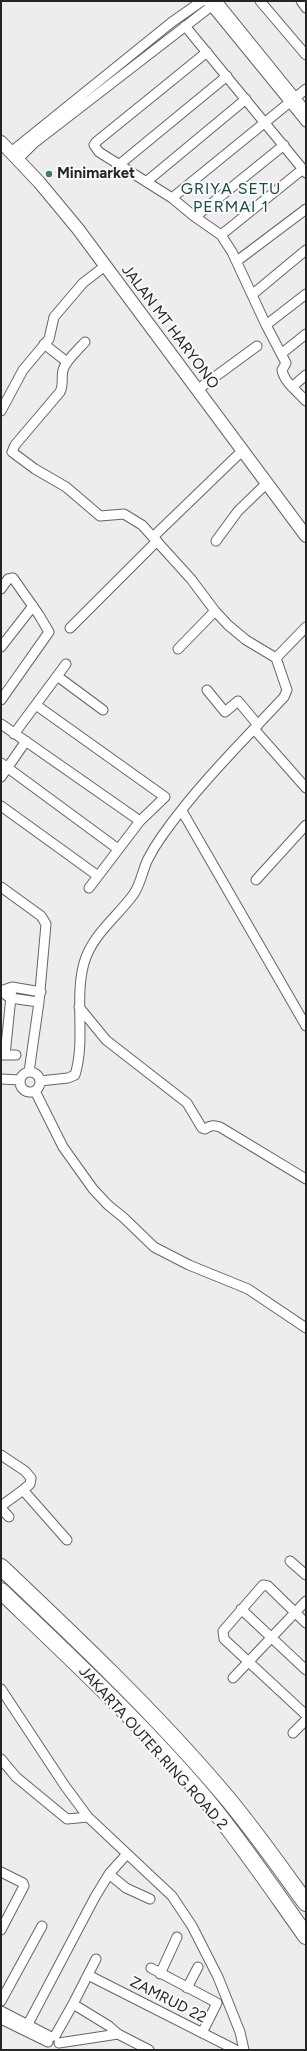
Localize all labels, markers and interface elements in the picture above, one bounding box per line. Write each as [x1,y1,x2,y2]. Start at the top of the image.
place label: Minimarket [57,165,135,183]
marker: Minimarket [44,169,54,179]
district label: GRIYA SETU PERMAI 1 [181,179,281,217]
street label: JALAN MT HARYONO [118,261,222,393]
street label: JAKARTA OUTER RING ROAD 2 [75,1663,231,1833]
street label: ZAMRUD 22 [127,1973,209,2027]

